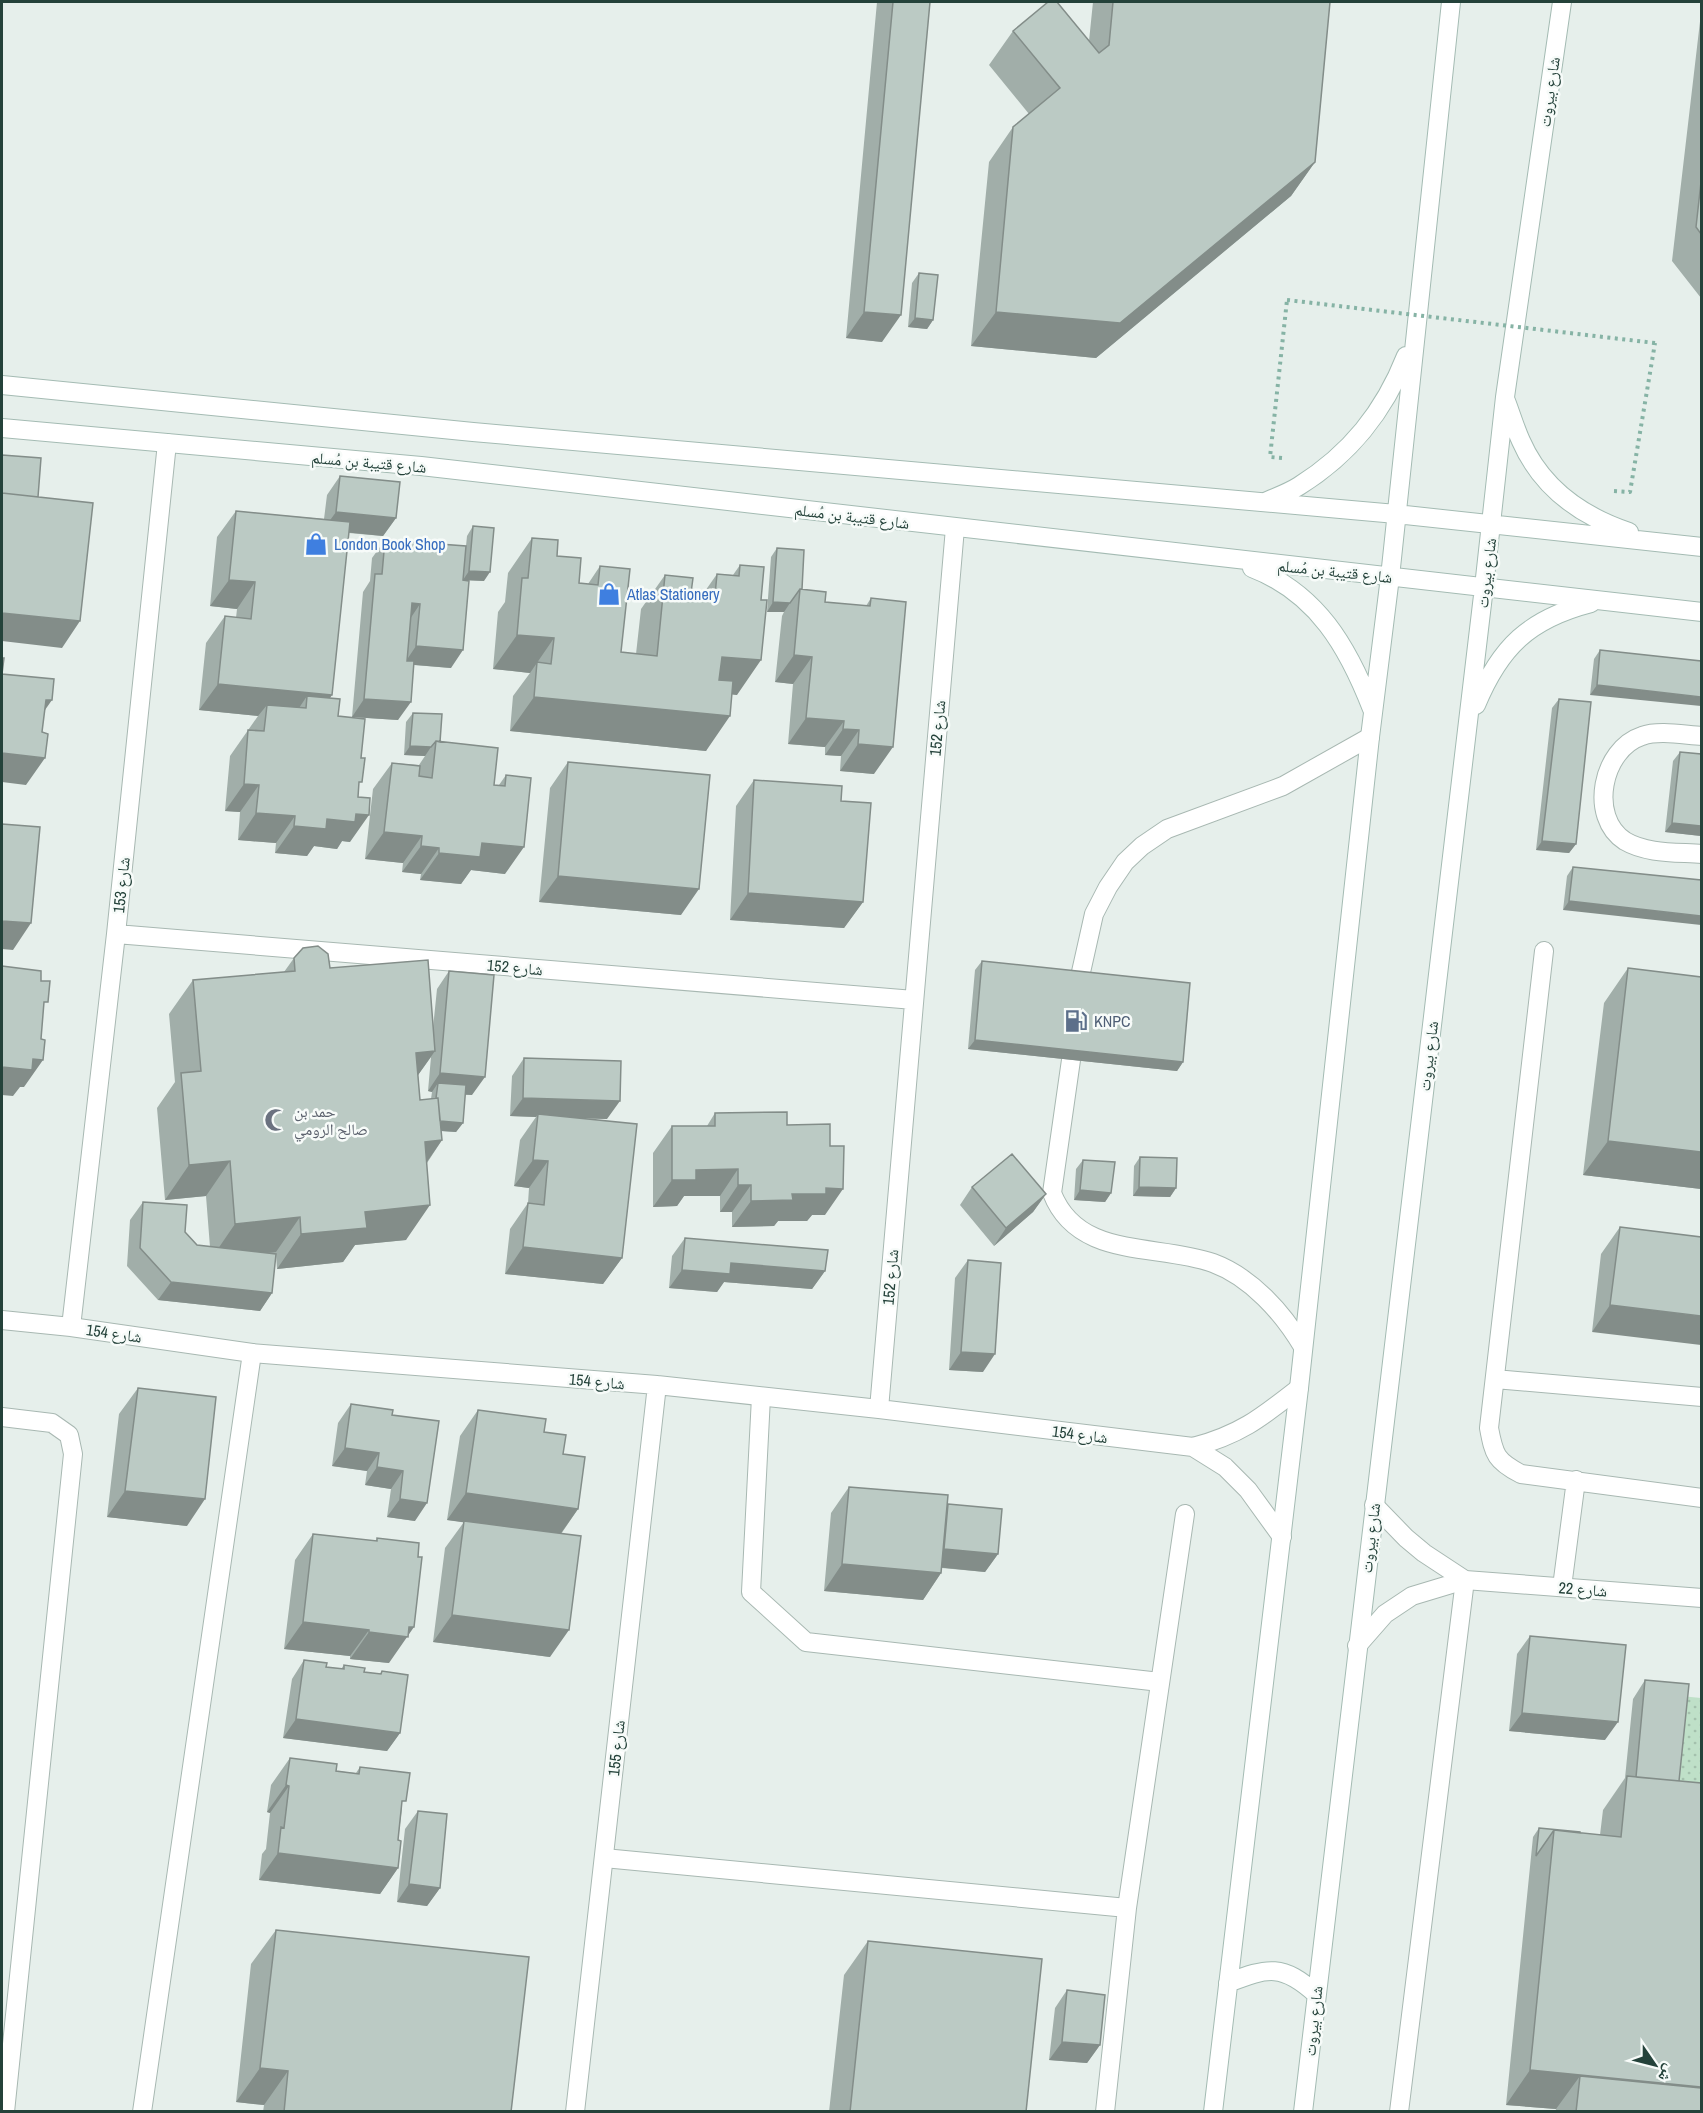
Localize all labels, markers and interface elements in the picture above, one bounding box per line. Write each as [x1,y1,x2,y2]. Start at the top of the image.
street label: شارع بيروت [1533,56,1565,128]
street label: شارع قتيبة بن مُسلم [310,446,428,478]
street label: شارع قتيبة بن مُسلم [793,498,911,534]
shop icon: London Book Shop [303,531,329,557]
place label: London Book Shop [334,533,446,555]
street label: شارع بيروت [1471,537,1501,609]
street label: شارع قتيبة بن مُسلم [1276,554,1394,588]
shop icon: Atlas Stationery [596,581,622,607]
place label: Atlas Stationery [626,583,720,605]
street label: شارع 152 [924,699,950,757]
street label: شارع 153 [107,856,135,914]
street label: شارع 152 [486,954,544,980]
fuel station icon: KNPC [1063,1008,1089,1034]
place label: KNPC [1094,1010,1130,1032]
street label: شارع بيروت [1413,1020,1443,1092]
place label: حمد بن صالح الرومي [294,1100,368,1142]
mosque icon: حمد بن صالح الرومي [263,1107,289,1133]
street label: شارع 152 [877,1248,903,1306]
street label: شارع 154 [85,1318,143,1348]
street label: شارع 154 [568,1368,626,1394]
street label: شارع 154 [1051,1420,1109,1448]
street label: شارع بيروت [1355,1502,1385,1574]
street label: شارع 22 [1558,1576,1608,1602]
street label: شارع 155 [602,1719,630,1777]
street label: شارع بيروت [1298,1985,1328,2057]
north arrow [1625,2035,1685,2095]
text: ش [1653,2060,1681,2087]

